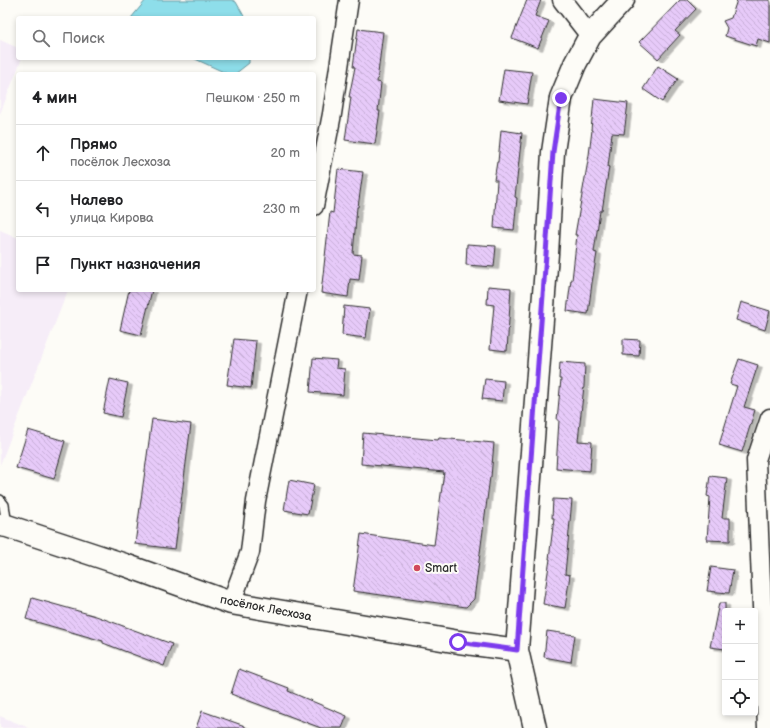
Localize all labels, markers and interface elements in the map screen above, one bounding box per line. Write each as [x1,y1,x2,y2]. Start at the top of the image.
search box [16,16,316,60]
icon: search [30,27,52,49]
text: Поиск [62,29,105,48]
text: 4 мин [32,88,77,108]
route end [552,89,570,107]
text: Пешком · 250 m [205,90,300,106]
text: Прямо [70,135,117,154]
icon: ahead [32,142,54,164]
text: 20 m [270,145,300,161]
text: посёлок Лесхоза [70,154,171,170]
text: Налево [70,191,123,210]
icon: left [32,198,54,220]
text: 230 m [263,201,300,217]
text: улица Кирова [70,210,154,226]
icon: arrive [32,254,54,276]
text: Пункт назначения [70,255,201,274]
place label: Smart [425,561,457,576]
marker: Smart [412,563,422,573]
street label: посёлок Лесхоза [219,592,313,625]
map controls [722,608,758,716]
button: + [722,608,758,644]
route start [449,633,467,651]
button: − [722,644,758,680]
button: locate [722,680,758,716]

